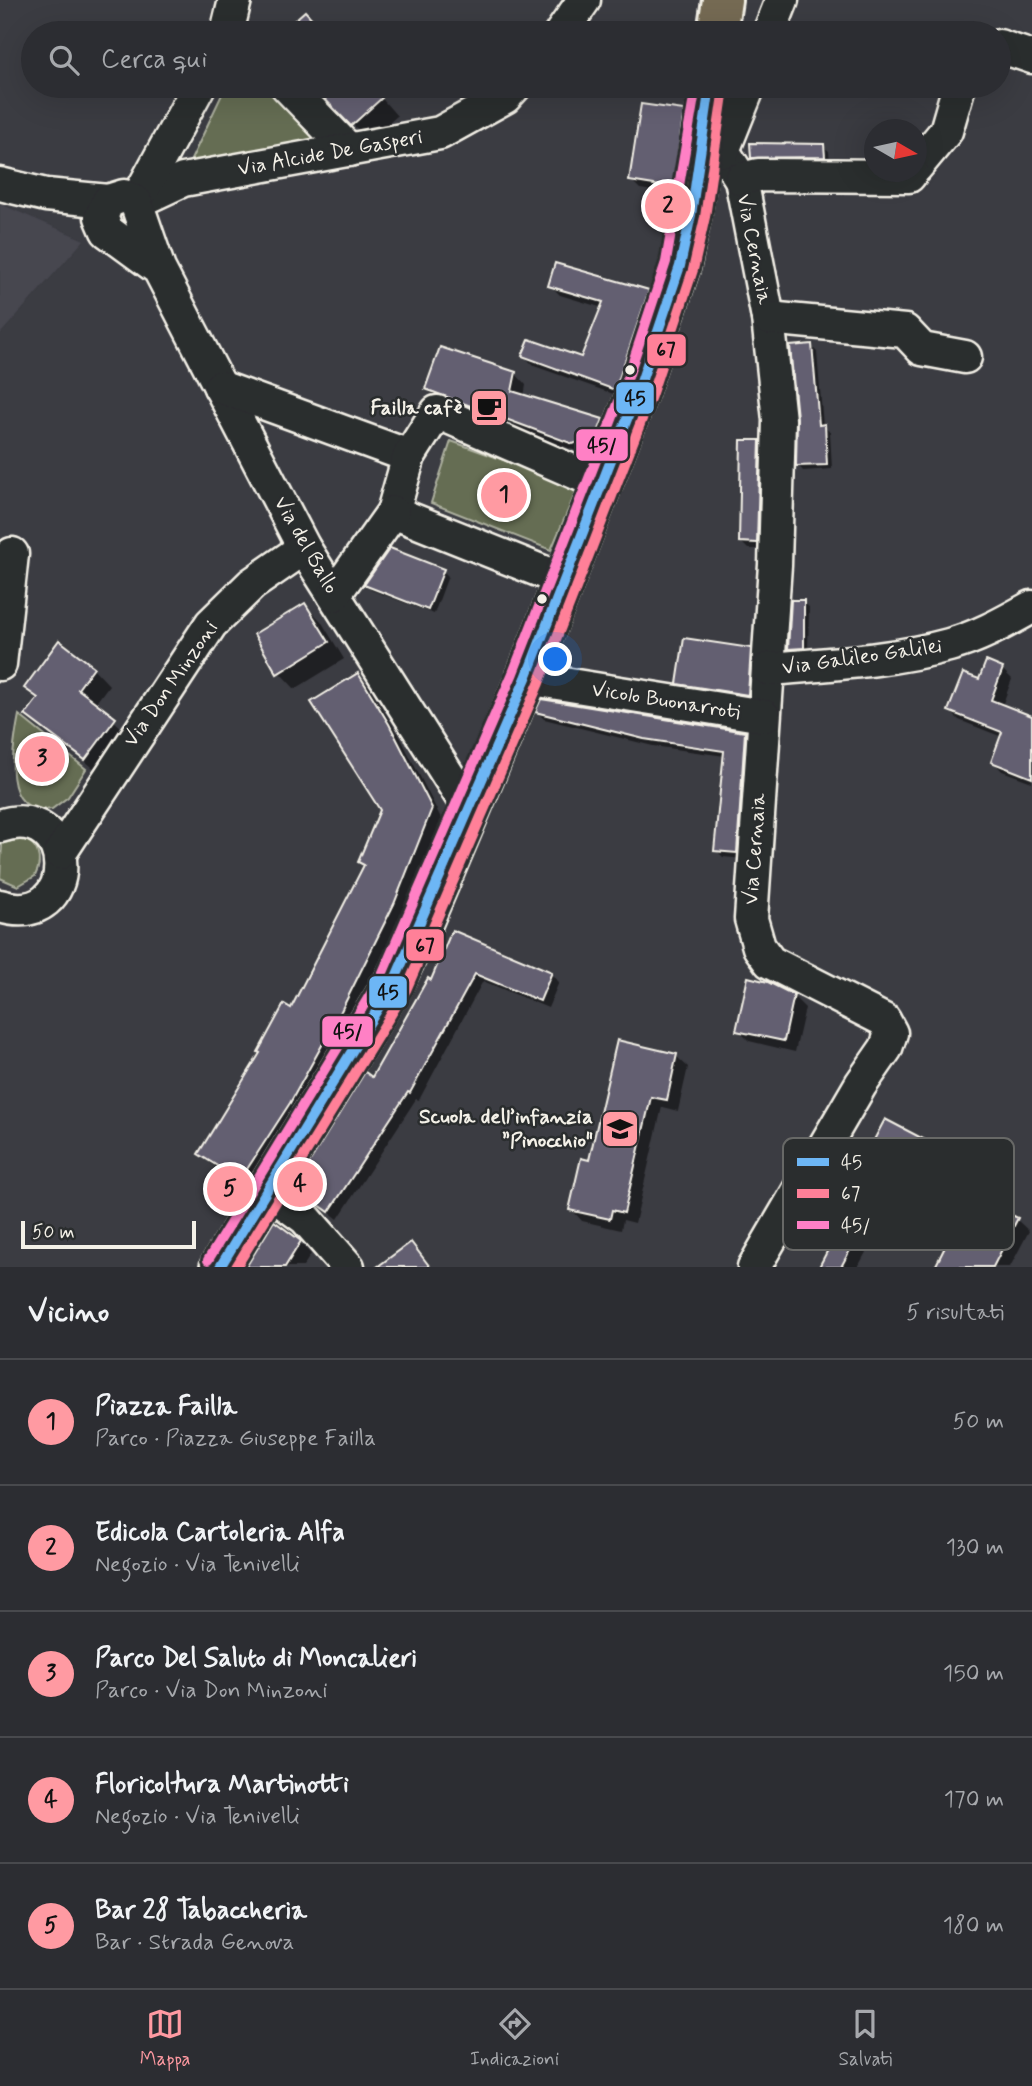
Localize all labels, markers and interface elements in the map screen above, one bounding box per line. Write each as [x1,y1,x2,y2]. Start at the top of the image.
search box [21,21,1011,98]
icon: search [45,41,83,79]
text: Cerca qui [101,43,207,77]
north arrow [864,119,927,182]
street label: Via Alcide De Gasperi [235,123,425,183]
pin: 2 [645,180,691,232]
street label: Via Cernaia [730,191,779,307]
line badge: 67 [646,333,687,367]
text: 67 [656,338,676,363]
unlabelled marker [623,363,637,377]
line badge: 45 [615,381,655,415]
cafe icon: Failla cafè [468,387,510,429]
text: 45 [624,387,646,412]
place label: Failla cafè [370,394,463,422]
line badge: 45/ [575,428,629,462]
text: 45/ [587,434,617,459]
pin: 1 [481,469,527,521]
street label: Via del Ballo [267,491,345,599]
unlabelled marker [535,592,549,606]
street label: Via Don Minzoni [117,615,225,753]
street label: Via Galileo Galilei [780,632,944,682]
your location [538,642,572,676]
street label: Vicolo Buonarroti [590,675,742,727]
pin: 3 [19,733,65,785]
street label: Via Cernaia [737,792,773,906]
line badge: 67 [405,928,445,962]
text: 67 [415,934,435,959]
line badge: 45 [368,975,408,1009]
text: 45 [377,981,399,1006]
line badge: 45/ [321,1015,374,1048]
text: 45/ [333,1020,363,1045]
place label: Scuola dell’infanzia ”Pinocchio" [419,1103,593,1155]
school or university icon: Scuola dell’infanzia ”Pinocchio" [599,1108,641,1150]
legend [783,1138,1014,1250]
text: 45 [841,1151,862,1176]
pin: 4 [277,1158,323,1210]
pin: 5 [207,1163,253,1215]
text: 67 [841,1182,860,1207]
text: 45/ [841,1214,870,1239]
scale bar [21,1218,196,1250]
text: 50 m [32,1220,75,1245]
text: Vicino [28,1293,109,1332]
text: 5 risultati [906,1298,1004,1328]
text: Piazza Failla [95,1390,237,1424]
text: 1 [46,1407,56,1437]
text: 50 m [953,1407,1004,1437]
text: Parco · Piazza Giuseppe Failla [95,1424,376,1454]
text: Edicola Cartoleria Alfa [95,1516,345,1550]
text: 2 [45,1533,57,1563]
text: 130 m [946,1533,1004,1563]
text: Negozio · Via Tenivelli [95,1550,300,1580]
text: Parco Del Saluto di Moncalieri [95,1642,417,1676]
text: 3 [46,1659,56,1689]
text: 150 m [943,1659,1004,1689]
text: Parco · Via Don Minzoni [95,1676,328,1706]
text: Floricoltura Martinotti [95,1768,349,1802]
text: 4 [44,1785,58,1815]
text: 170 m [944,1785,1004,1815]
text: Negozio · Via Tenivelli [95,1802,300,1832]
text: Bar 28 Tabaccheria [95,1894,307,1928]
text: 5 [44,1911,58,1941]
text: 180 m [943,1911,1004,1941]
text: Bar · Strada Genova [95,1928,294,1958]
tab: Mappa [140,2005,191,2072]
tab: Indicazioni [470,2005,559,2072]
tab: Salvati [839,2005,892,2072]

